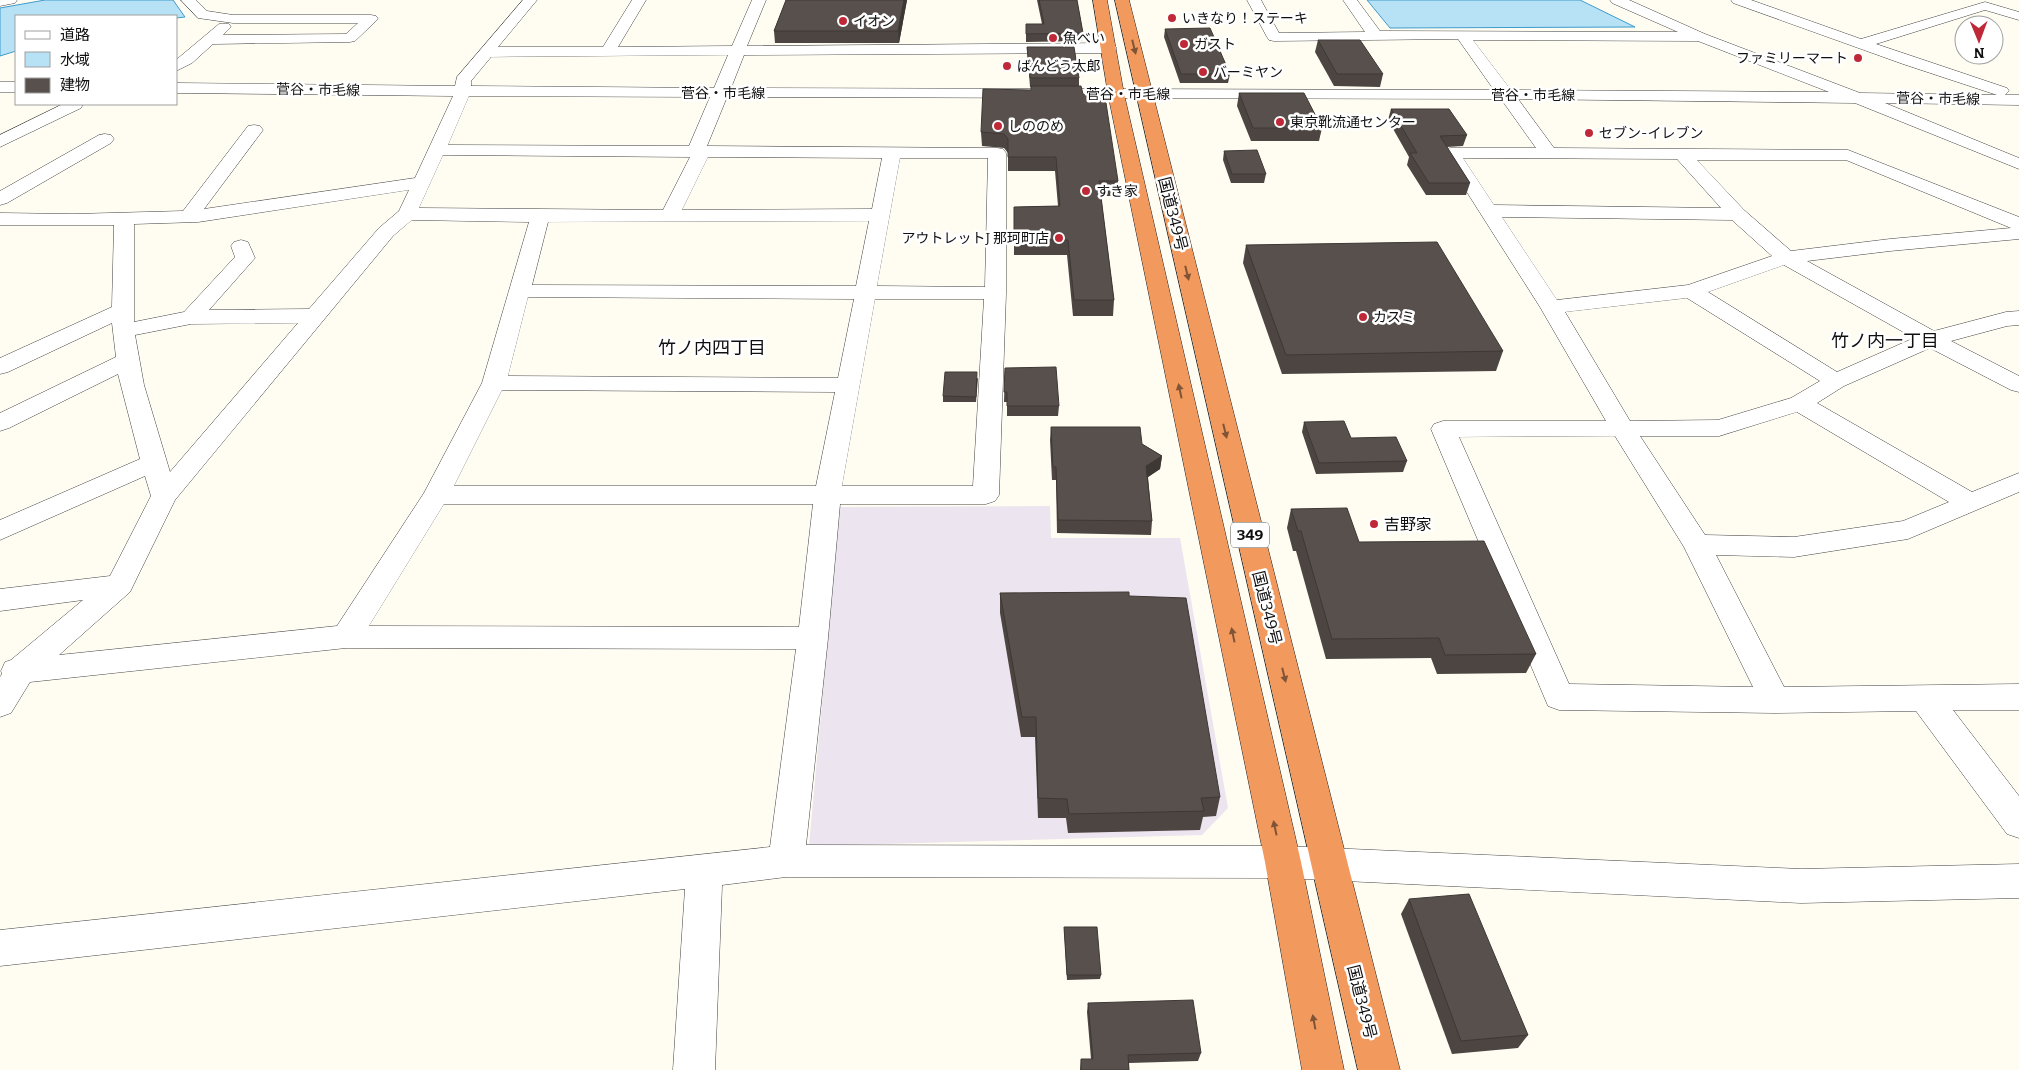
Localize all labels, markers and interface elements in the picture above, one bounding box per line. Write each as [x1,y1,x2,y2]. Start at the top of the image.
place label: いきなり！ステーキ [1182,10,1308,27]
marker: いきなり！ステーキ [1166,12,1178,24]
place label: イオン [853,13,895,30]
legend [15,15,178,105]
marker: イオン [837,15,849,27]
north arrow [1954,15,2004,65]
text: 道路 [60,26,90,44]
place label: 魚べい [1063,30,1105,47]
marker: 魚べい [1047,32,1059,44]
place label: ガスト [1194,36,1236,53]
marker: ガスト [1178,38,1190,50]
one-way arrow [1130,40,1138,55]
text: N [1973,44,1985,61]
place label: ファミリーマート [1736,50,1848,67]
text: 水域 [60,51,90,69]
marker: ファミリーマート [1852,52,1864,64]
place label: ばんどう太郎 [1017,58,1101,75]
marker: ばんどう太郎 [1001,60,1013,72]
place label: バーミヤン [1213,64,1283,81]
marker: バーミヤン [1197,66,1209,78]
text: 建物 [60,76,90,94]
street label: 菅谷・市毛線 [276,81,360,99]
street label: 菅谷・市毛線 [681,85,765,102]
street label: 菅谷・市毛線 [1086,86,1170,103]
street label: 菅谷・市毛線 [1491,87,1575,104]
street label: 菅谷・市毛線 [1896,90,1980,108]
place label: 東京靴流通センター [1290,114,1416,131]
marker: 東京靴流通センター [1274,116,1286,128]
place label: しののめ [1008,118,1064,135]
marker: しののめ [992,120,1004,132]
place label: セブン-イレブン [1599,125,1703,142]
marker: セブン-イレブン [1583,127,1595,139]
street label: 国道349号 [1155,175,1191,253]
place label: すき家 [1096,183,1138,200]
marker: すき家 [1080,185,1092,197]
place label: アウトレットJ 那珂町店 [902,230,1049,247]
marker: アウトレットJ 那珂町店 [1053,232,1065,244]
one-way arrow [1183,266,1191,281]
place label: カスミ [1373,309,1415,326]
marker: カスミ [1357,311,1369,323]
district label: 竹ノ内一丁目 [1831,330,1939,352]
district label: 竹ノ内四丁目 [658,337,766,359]
one-way arrow [1176,383,1184,399]
one-way arrow [1221,424,1229,439]
place label: 吉野家 [1384,515,1432,534]
marker: 吉野家 [1368,518,1380,530]
road number: 349 [1231,522,1269,548]
street label: 国道349号 [1249,569,1285,647]
one-way arrow [1229,627,1237,643]
one-way arrow [1280,667,1288,682]
one-way arrow [1271,821,1279,836]
street label: 国道349号 [1344,963,1380,1041]
one-way arrow [1309,1014,1317,1030]

